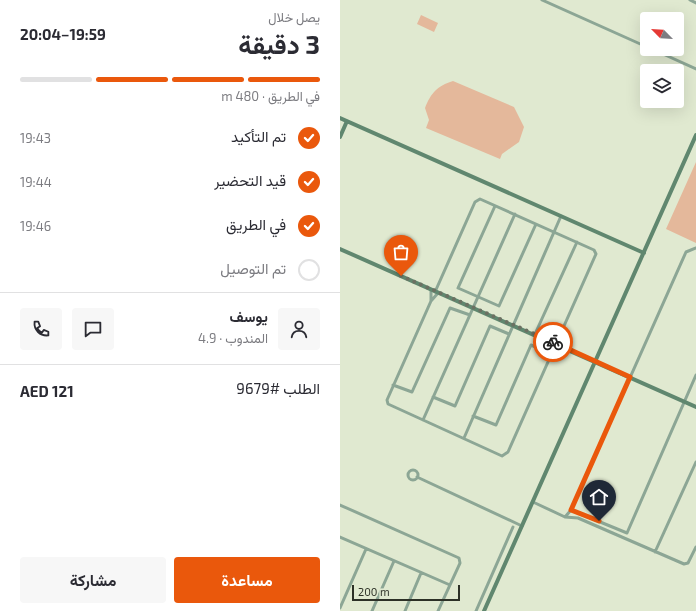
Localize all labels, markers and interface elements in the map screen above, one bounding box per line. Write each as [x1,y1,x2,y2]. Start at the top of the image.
text: يصل خلال [268,9,320,25]
north arrow [640,12,684,56]
map controls [640,12,684,108]
text: 19:59–20:04 [20,25,106,43]
text: 3 دقيقة [238,28,320,59]
button: layers [640,64,684,108]
text: في الطريق · 480 m [221,88,320,104]
text: تم التأكيد [231,127,286,145]
icon: check [298,127,320,149]
text: 19:43 [20,130,51,146]
text: قيد التحضير [214,171,286,189]
icon: check [298,171,320,193]
text: 19:44 [20,174,52,190]
text: في الطريق [226,215,286,233]
icon: check [298,215,320,237]
text: 19:46 [20,218,51,234]
pin [384,235,418,276]
icon: bag [390,241,412,263]
text: تم التوصيل [220,259,286,277]
text: يوسف [230,307,268,325]
button: phone [20,308,62,350]
button: chat [72,308,114,350]
button: person [278,308,320,350]
courier [533,322,573,362]
text: المندوب · 4.9 [198,330,268,346]
icon: bike [542,331,564,353]
text: الطلب #9679 [236,379,320,397]
text: AED 121 [20,382,74,400]
pin [582,480,616,521]
icon: home [588,486,610,508]
button: مشاركة [20,557,166,603]
button: مساعدة [174,557,320,603]
scale bar [352,583,460,602]
text: 200 m [358,585,390,598]

